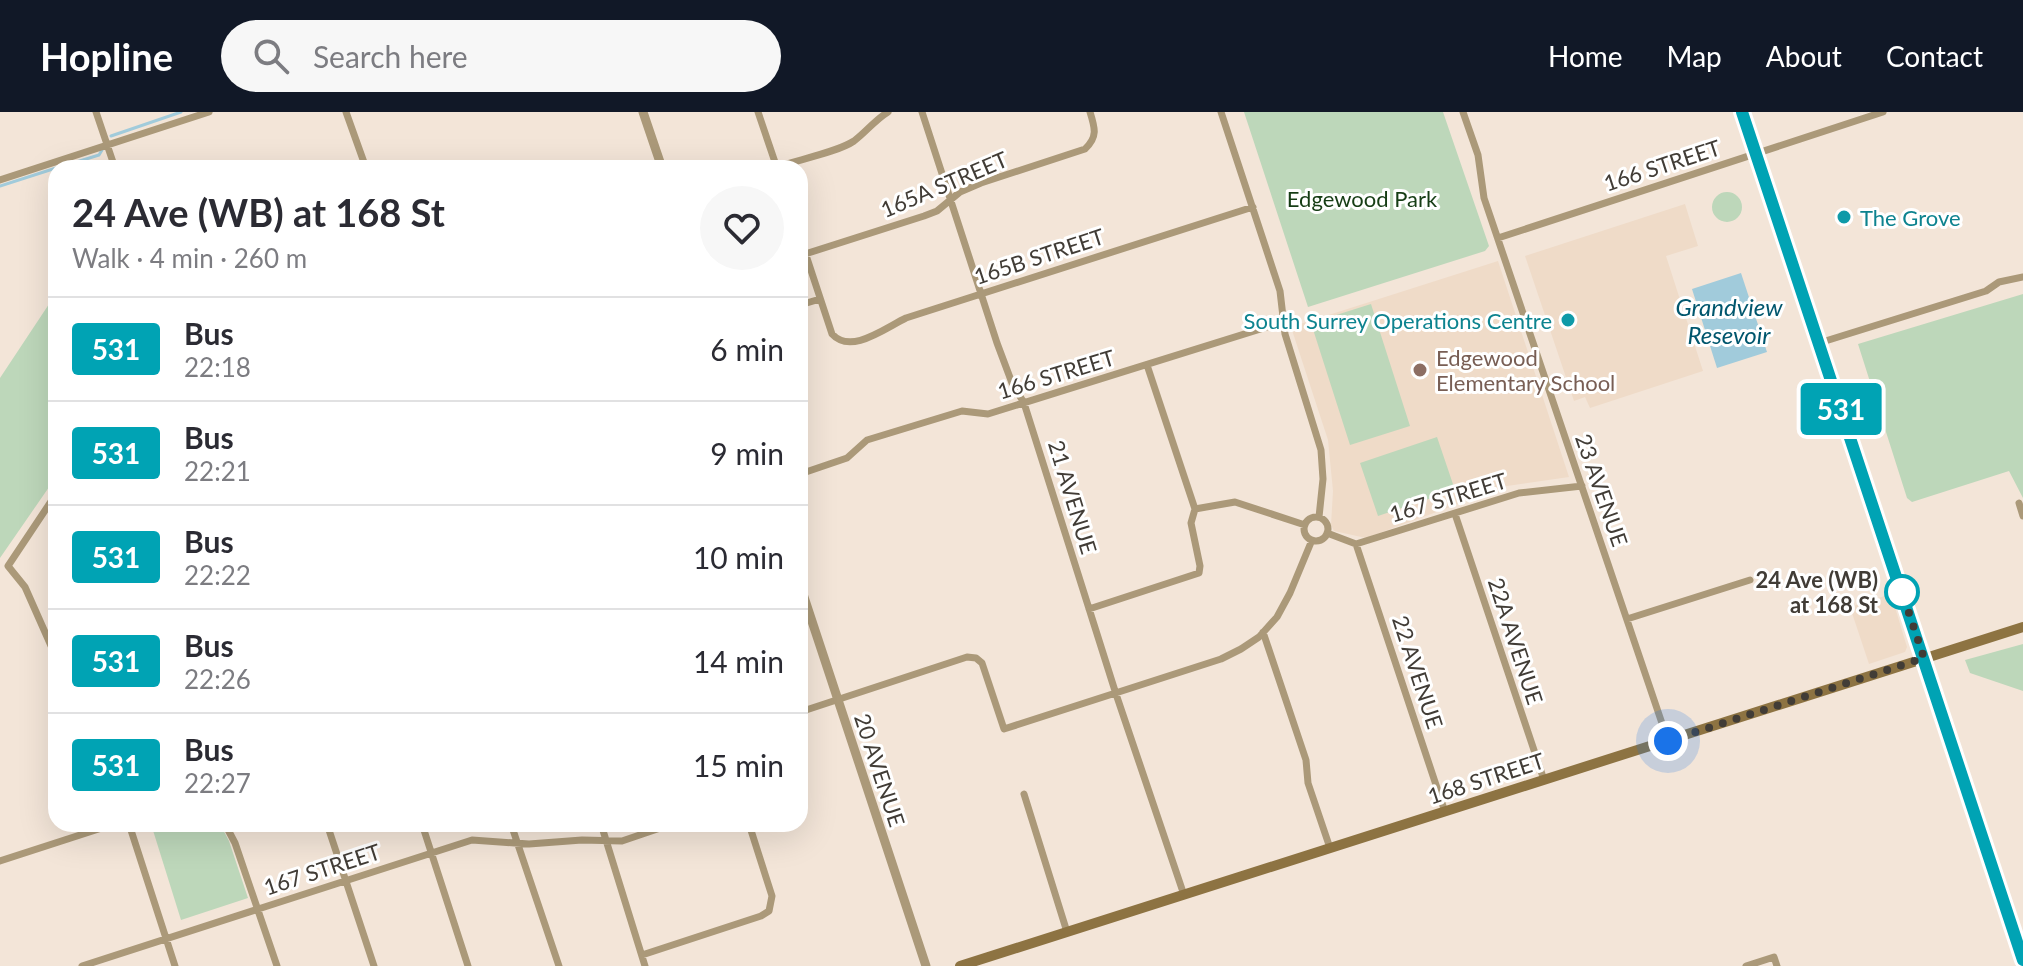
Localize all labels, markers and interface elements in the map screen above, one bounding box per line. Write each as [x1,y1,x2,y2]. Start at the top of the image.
search box [221,20,781,92]
text: Hopline [40,33,173,79]
icon: search [249,34,293,78]
text: Search here [313,38,468,74]
text: Home [1548,39,1623,73]
text: Map [1667,39,1722,73]
text: About [1766,39,1842,73]
text: Contact [1886,39,1983,73]
street label: 166 STREET [1600,133,1724,197]
street label: 165A STREET [877,145,1011,223]
park label: Edgewood Park [1287,185,1438,212]
button: heart [700,186,784,270]
text: 24 Ave (WB) at 168 St [72,189,445,235]
place label: The Grove [1860,204,1961,231]
marker: The Grove [1835,208,1853,226]
street label: 165B STREET [971,222,1107,290]
text: Walk · 4 min · 260 m [72,242,307,274]
water label: Grandview Resevoir [1675,292,1783,349]
place label: South Surrey Operations Centre [1244,307,1552,334]
marker: South Surrey Operations Centre [1559,311,1577,329]
text: Bus [184,315,234,351]
text: 6 min [710,331,784,367]
text: 531 [92,332,140,366]
street label: 166 STREET [994,343,1118,405]
place label: Edgewood Elementary School [1436,344,1615,396]
text: 22:18 [184,351,251,383]
marker: Edgewood Elementary School [1411,361,1429,379]
line badge: 531 [1795,383,1887,435]
text: 531 [1817,392,1865,426]
text: Bus [184,419,234,455]
street label: 23 AVENUE [1570,430,1634,550]
text: 9 min [710,435,784,471]
text: 531 [92,436,140,470]
street label: 21 AVENUE [1043,437,1103,557]
text: 22:21 [184,455,251,487]
street label: 167 STREET [1386,466,1510,528]
text: Bus [184,523,234,559]
text: 10 min [693,539,784,575]
text: 531 [92,540,140,574]
text: 22:22 [184,559,251,591]
place label: 24 Ave (WB) at 168 St [1755,566,1879,618]
street label: 22A AVENUE [1483,574,1549,708]
marker: 24 Ave (WB) at 168 St [1885,575,1919,609]
street label: 22 AVENUE [1387,612,1449,732]
text: Bus [184,627,234,663]
text: 14 min [693,643,784,679]
text: 531 [92,644,140,678]
text: 22:26 [184,663,251,695]
street label: 20 AVENUE [849,710,911,830]
your location [1648,721,1688,761]
text: Bus [184,731,234,767]
street label: 168 STREET [1424,746,1548,810]
text: 15 min [693,747,784,783]
text: 531 [92,748,140,782]
text: 22:27 [184,767,251,799]
street label: 167 STREET [260,837,384,901]

